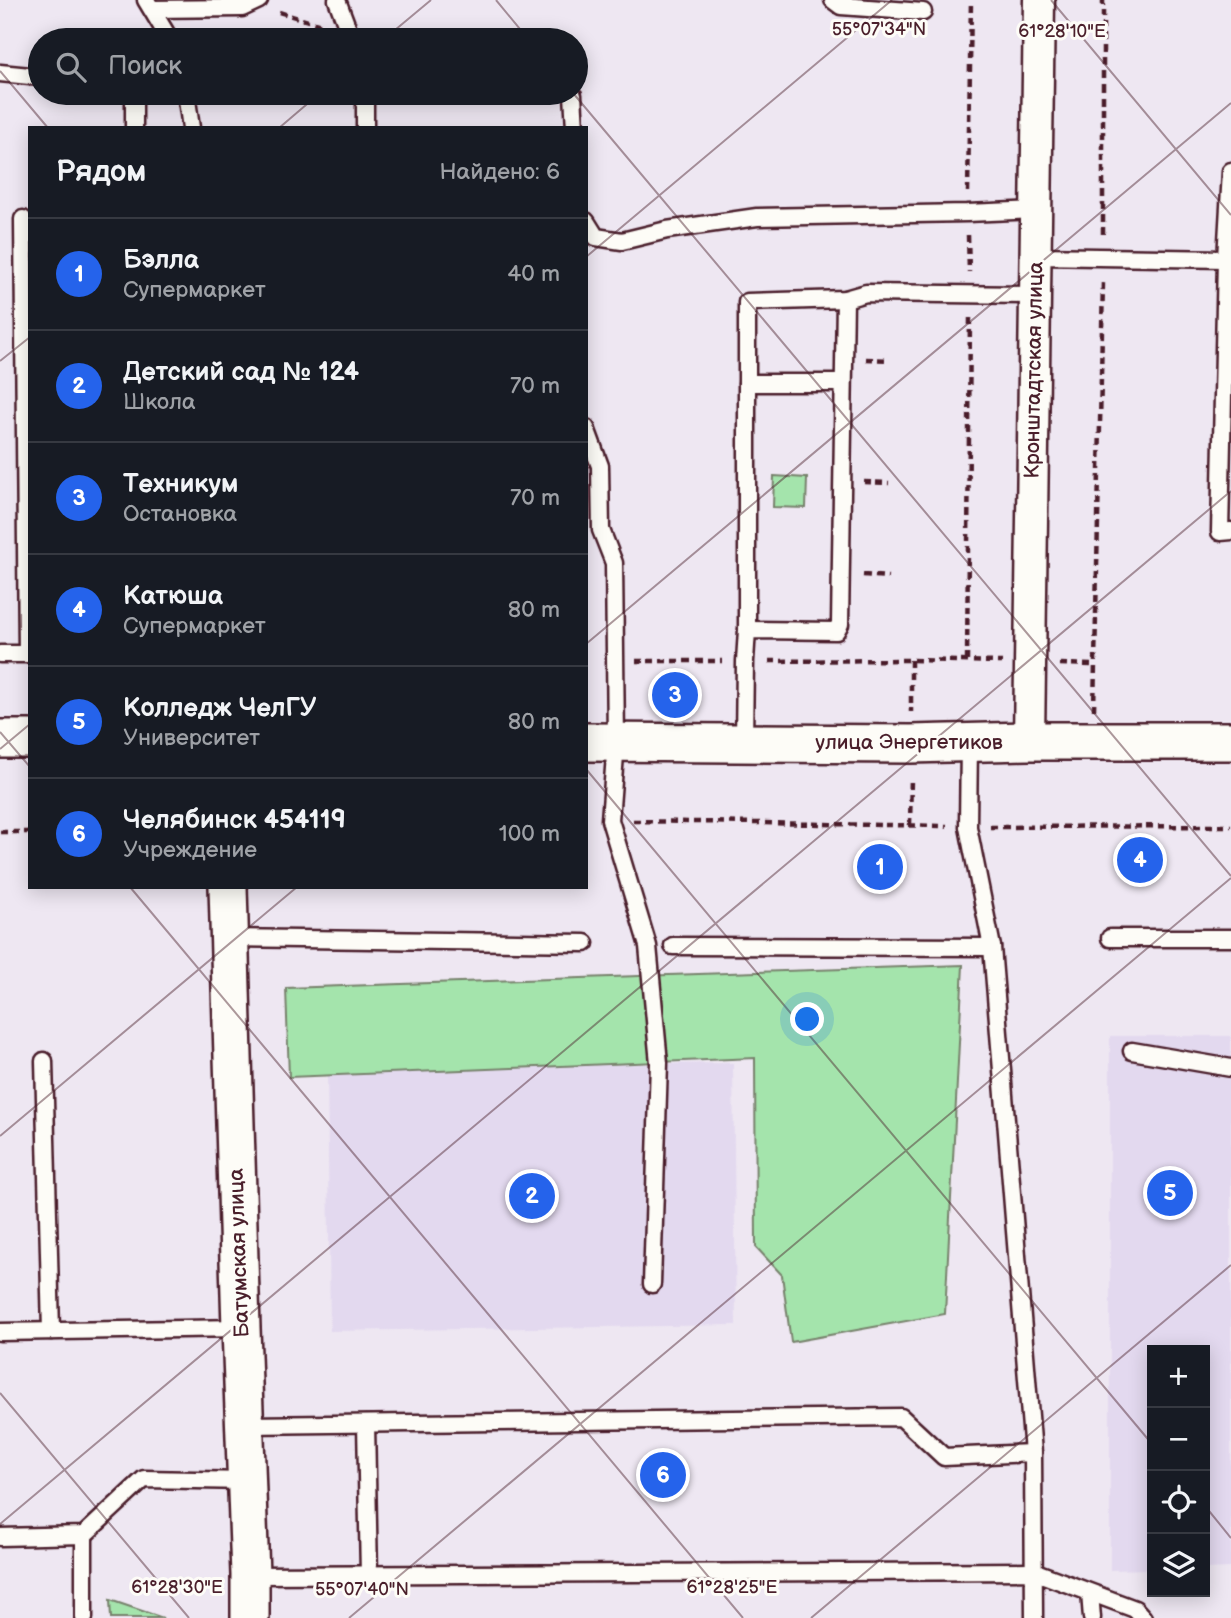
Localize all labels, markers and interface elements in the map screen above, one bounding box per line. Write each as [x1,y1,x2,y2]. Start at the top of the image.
text: 55°07'34"N [832,19,926,40]
text: 61°28'10"E [1018,21,1106,42]
search box [28,28,588,105]
icon: search [52,48,90,86]
text: Поиск [108,51,182,82]
text: Рядом [56,154,146,190]
text: Найдено: 6 [439,158,560,186]
text: Бэлла [123,245,199,276]
text: 1 [74,260,84,288]
text: 40 m [507,260,560,288]
street label: Кронштадтская улица [1020,261,1048,479]
text: Супермаркет [123,276,266,304]
text: Детский сад № 124 [123,357,359,388]
text: 2 [72,372,86,400]
text: 70 m [510,372,560,400]
text: Школа [123,388,196,416]
text: Техникум [123,469,238,500]
text: 3 [72,484,86,512]
text: 70 m [510,484,560,512]
text: Остановка [123,500,237,528]
text: Катюша [123,581,223,612]
text: 4 [72,596,86,624]
text: 80 m [508,596,560,624]
text: Супермаркет [123,612,266,640]
pin: 3 [652,669,698,721]
text: Колледж ЧелГУ [123,693,316,724]
text: 5 [72,708,86,736]
text: 80 m [508,708,560,736]
text: Университет [123,724,260,752]
street label: улица Энергетиков [815,730,1003,755]
text: Челябинск 454119 [123,805,346,836]
text: 6 [72,820,86,848]
text: 100 m [499,820,560,848]
pin: 4 [1117,834,1163,886]
text: Учреждение [123,836,257,864]
pin: 1 [857,841,903,893]
your location [790,1002,824,1036]
street label: Батумская улица [224,1167,254,1338]
pin: 5 [1147,1167,1193,1219]
pin: 2 [509,1170,555,1222]
map controls [1147,1345,1210,1597]
button: + [1147,1345,1210,1408]
button: − [1147,1408,1210,1471]
pin: 6 [640,1449,686,1501]
button: locate [1147,1471,1210,1534]
button: layers [1147,1534,1210,1597]
text: 61°28'30"E [131,1577,223,1598]
text: 61°28'25"E [687,1577,778,1598]
text: 55°07'40"N [315,1579,409,1600]

